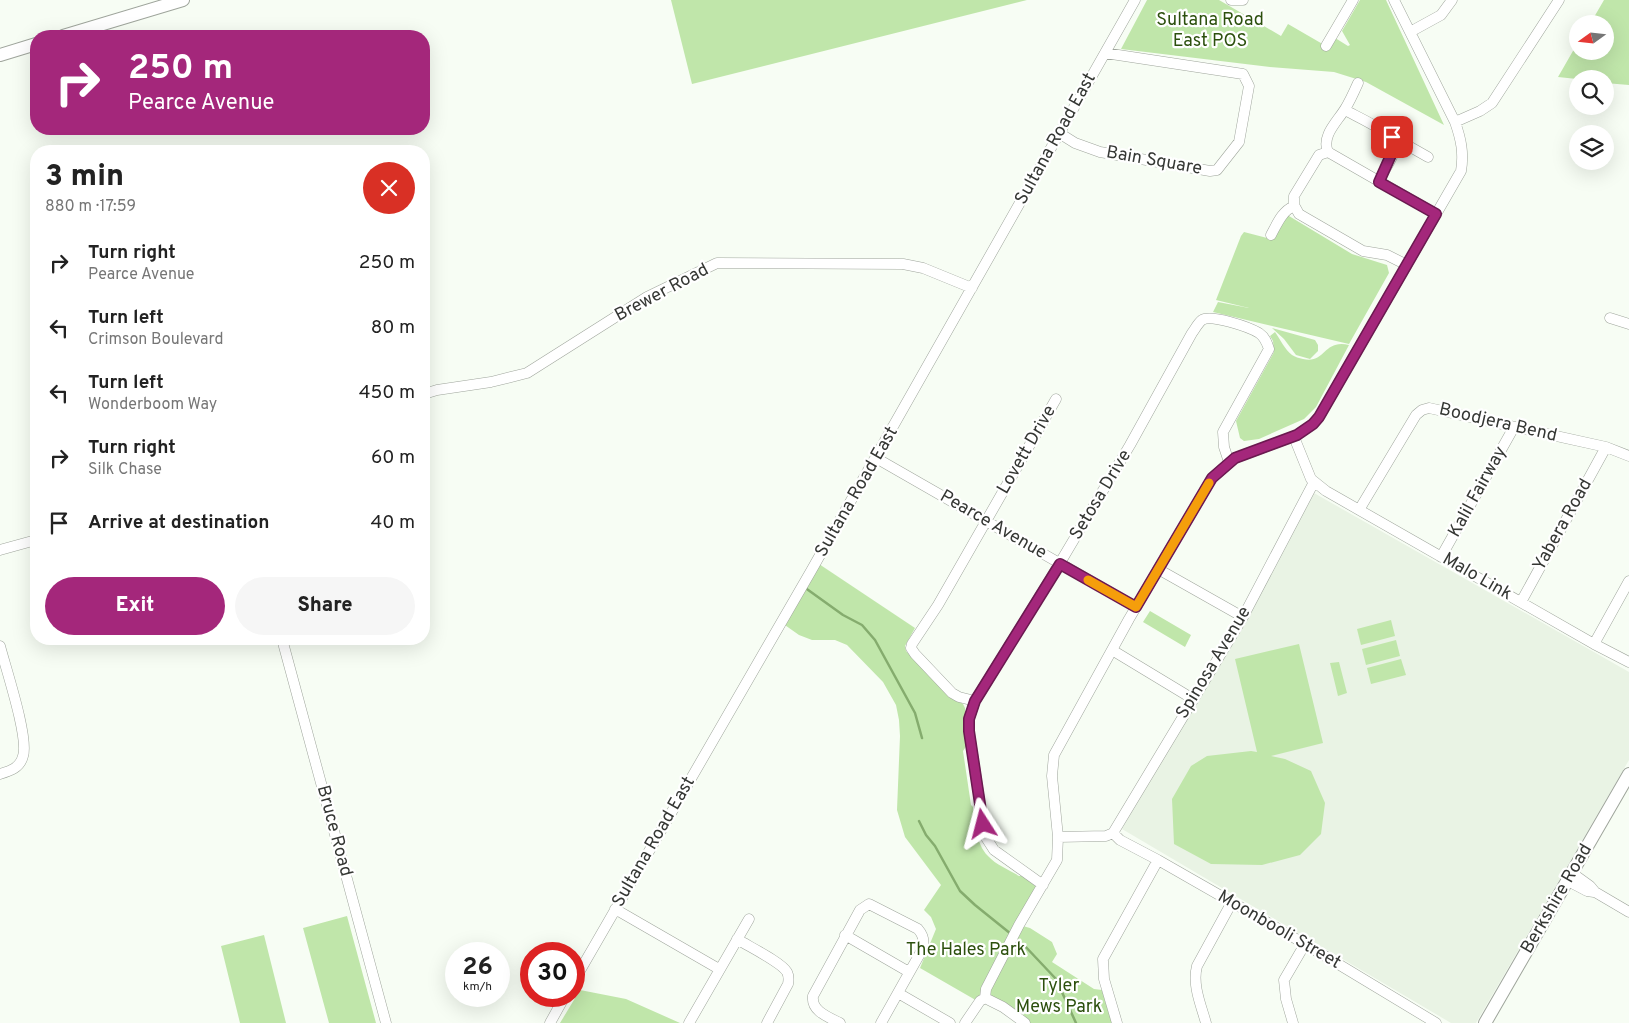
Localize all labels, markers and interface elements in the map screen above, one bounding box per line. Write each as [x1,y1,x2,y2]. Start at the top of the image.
park label: Sultana Road East POS [1156,9,1264,53]
north arrow [1569,15,1614,60]
map controls [1569,15,1614,170]
text: 250 m [128,47,233,91]
icon: right [45,50,110,115]
street label: Sultana Road East [1010,69,1102,209]
button: search [1569,70,1614,115]
text: Pearce Avenue [128,90,274,117]
pin [1371,116,1413,158]
icon: arrive [1378,123,1406,151]
button: layers [1569,125,1614,170]
street label: Bain Square [1104,141,1204,181]
text: 3 min [45,159,124,196]
button: close [363,162,415,214]
text: 880 m · 17:59 [45,197,136,217]
text: Turn right [88,241,176,265]
icon: right [45,249,73,277]
text: 250 m [359,251,415,275]
street label: Brewer Road [611,259,713,327]
text: Pearce Avenue [88,265,194,285]
text: Turn left [88,306,164,330]
icon: left [45,314,73,342]
text: 80 m [371,316,415,340]
text: Crimson Boulevard [88,330,223,350]
text: Turn left [88,371,164,395]
icon: left [45,379,73,407]
text: 450 m [359,381,415,405]
text: Wonderboom Way [88,395,217,415]
street label: Boodjera Bend [1437,398,1559,448]
street label: Lovett Drive [992,401,1062,499]
street label: Sultana Road East [810,423,904,561]
text: Turn right [88,436,176,460]
street label: Kalil Fairway [1444,442,1512,542]
icon: right [45,444,73,472]
text: 60 m [371,446,415,470]
street label: Setosa Drive [1065,446,1137,544]
text: Silk Chase [88,460,162,480]
street label: Yabera Road [1528,475,1598,575]
street label: Pearce Avenue [935,485,1051,565]
icon: arrive [45,509,73,537]
text: Arrive at destination [88,511,269,535]
text: 40 m [370,511,415,535]
street label: Malo Link [1438,548,1516,606]
button: Exit [45,577,225,635]
button: Share [235,577,415,635]
street label: Spinosa Avenue [1171,603,1257,723]
street label: Sultana Road East [607,773,701,911]
street label: Bruce Road [311,783,357,879]
position arrow [956,797,1008,849]
street label: Berkshire Road [1516,840,1598,958]
street label: Moonbooli Street [1213,885,1345,975]
park label: The Hales Park [906,939,1026,962]
speed limit sign: 30 [520,942,585,1007]
text: 26 [462,952,493,984]
park label: Tyler Mews Park [1016,975,1102,1019]
text: km/h [463,979,492,995]

